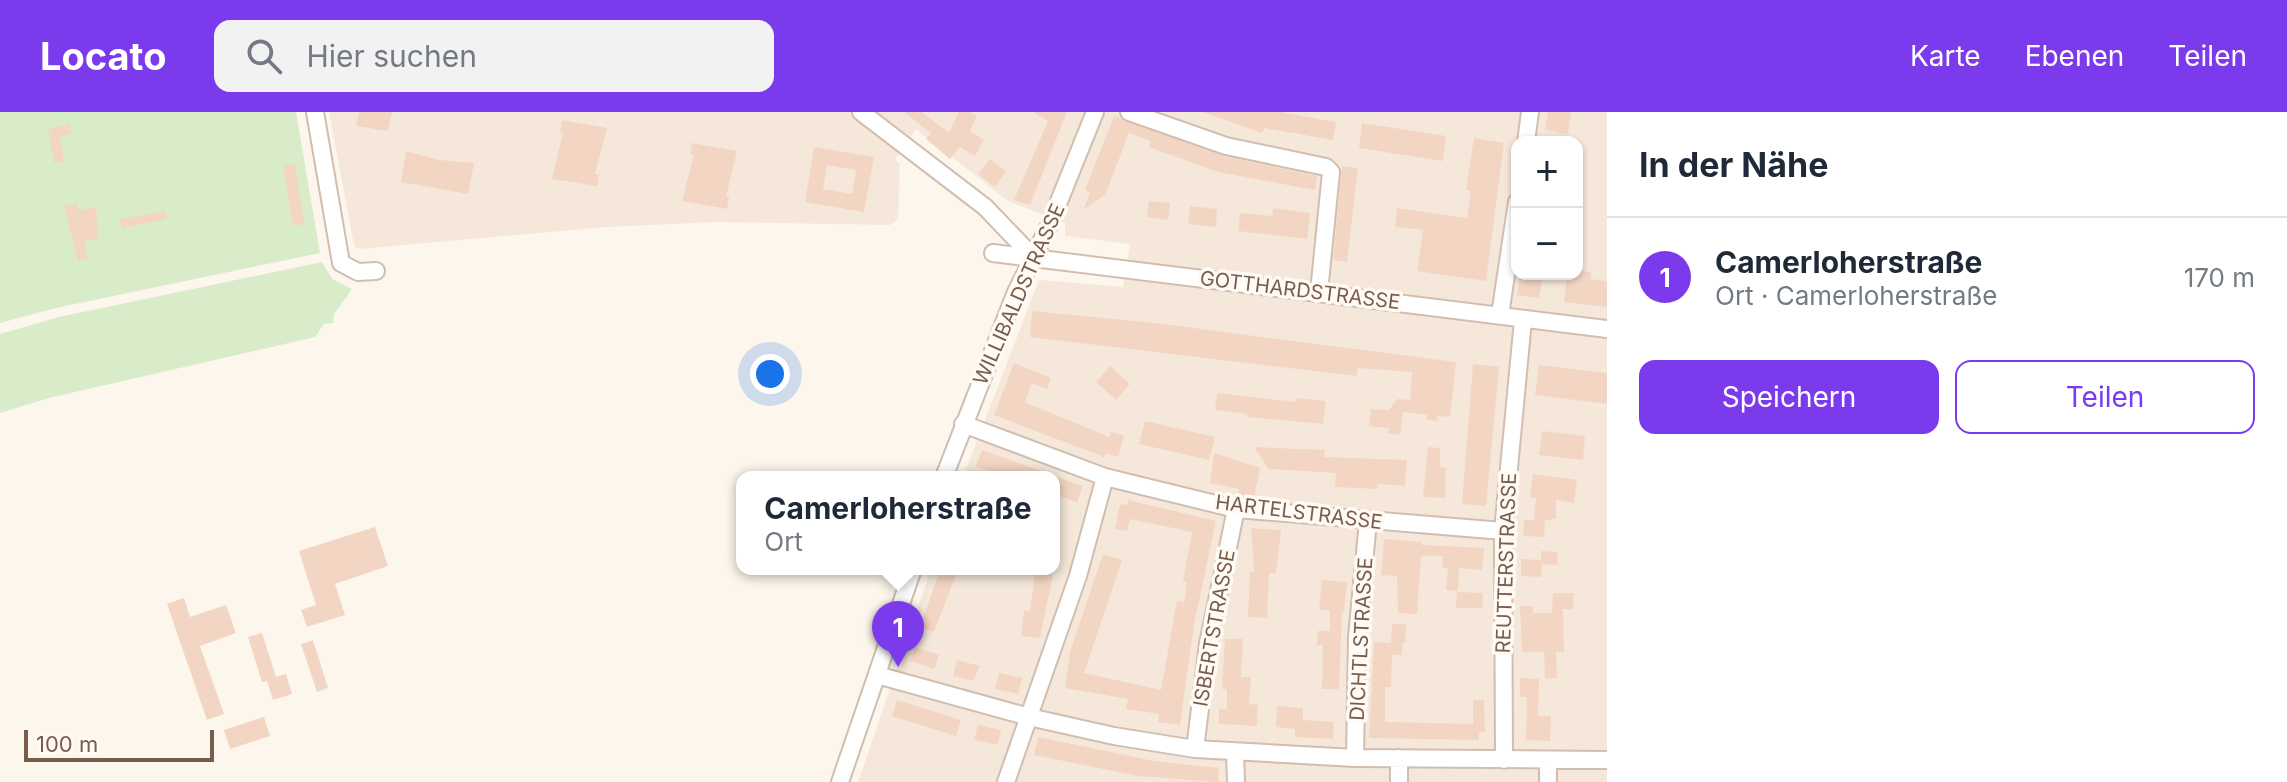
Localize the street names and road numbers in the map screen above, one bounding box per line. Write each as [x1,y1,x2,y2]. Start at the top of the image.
street label: WILLIBALDSTRASSE [968,200,1070,388]
street label: GOTTHARDSTRASSE [1199,266,1401,314]
street label: REUTTERSTRASSE [1491,472,1521,654]
street label: HARTELSTRASSE [1214,490,1384,534]
street label: ISBERTSTRASSE [1188,548,1240,708]
street label: DICHTLSTRASSE [1345,557,1377,721]

